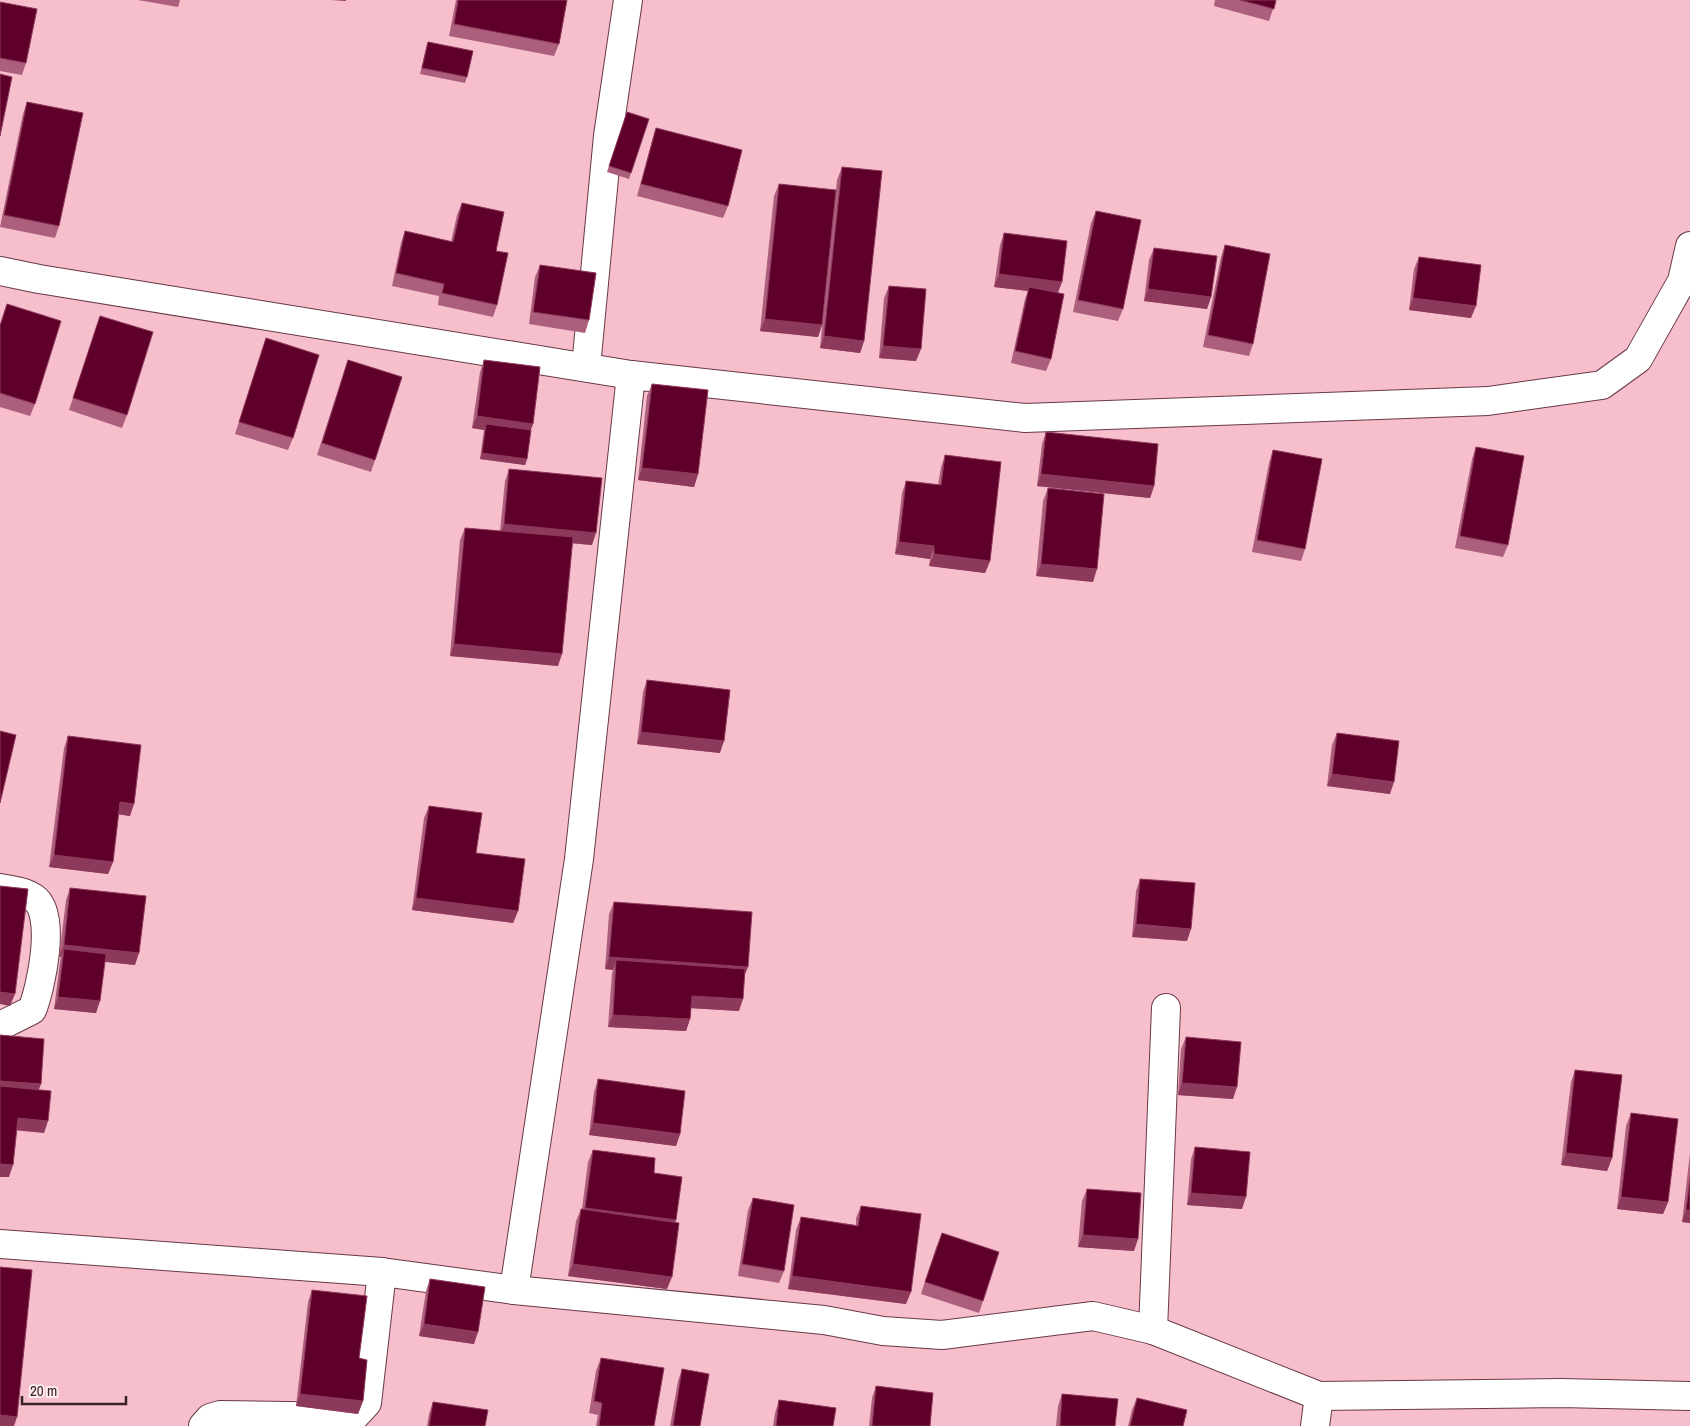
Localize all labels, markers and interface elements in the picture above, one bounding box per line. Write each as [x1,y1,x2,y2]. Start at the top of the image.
scale bar [22,1374,126,1406]
text: 20 m [30,1380,57,1401]

